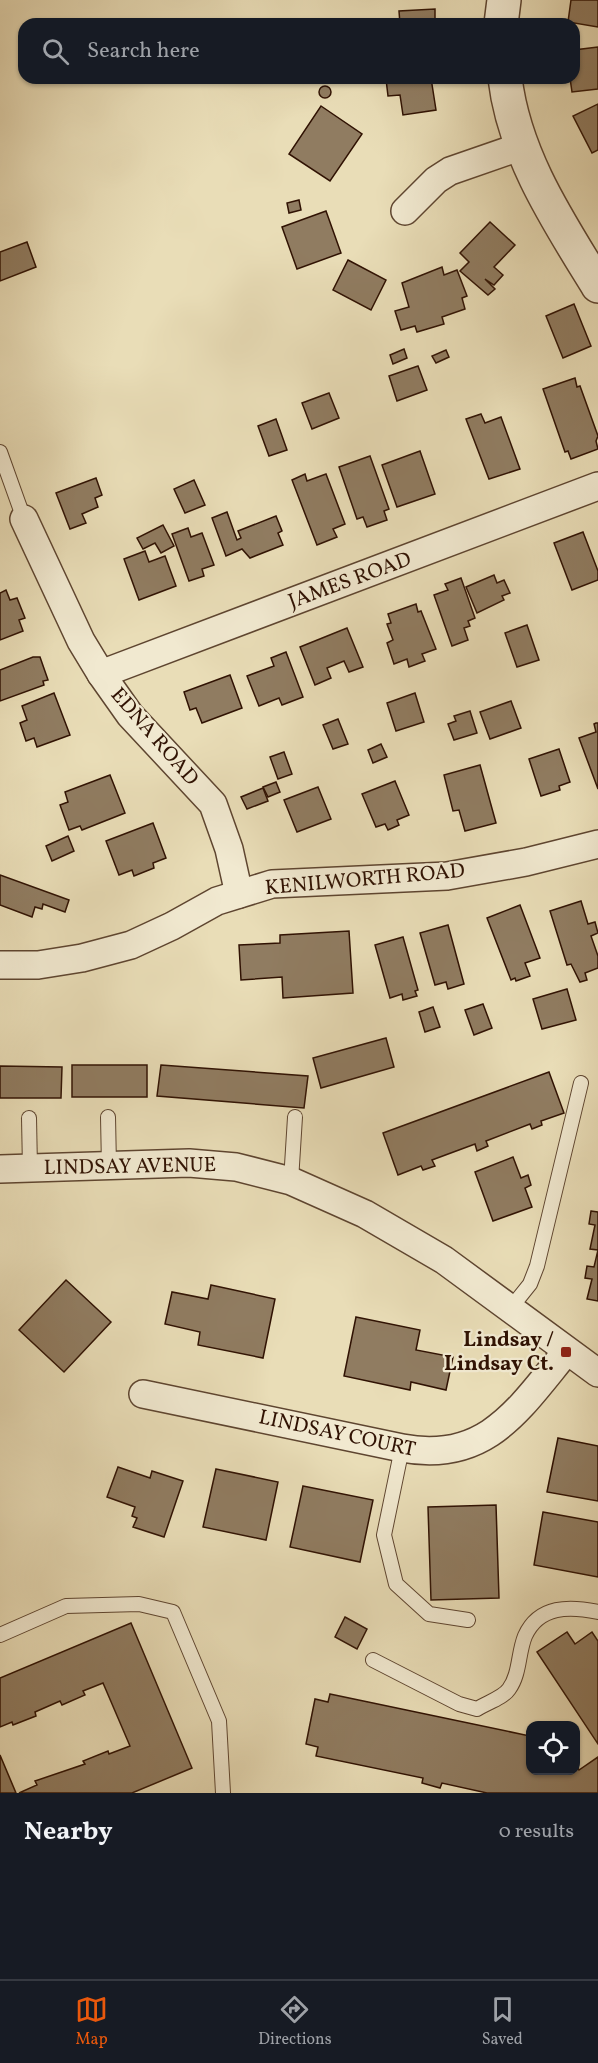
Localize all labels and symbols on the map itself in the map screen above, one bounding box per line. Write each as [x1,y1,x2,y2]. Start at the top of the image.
street label: JAMES ROAD [284,545,416,617]
street label: EDNA ROAD [103,682,205,792]
street label: KENILWORTH ROAD [264,857,466,903]
street label: LINDSAY AVENUE [43,1151,217,1183]
place label: Lindsay / Lindsay Ct. [444,1326,554,1379]
marker: Lindsay / Lindsay Ct. [559,1345,573,1359]
street label: LINDSAY COURT [256,1403,418,1465]

